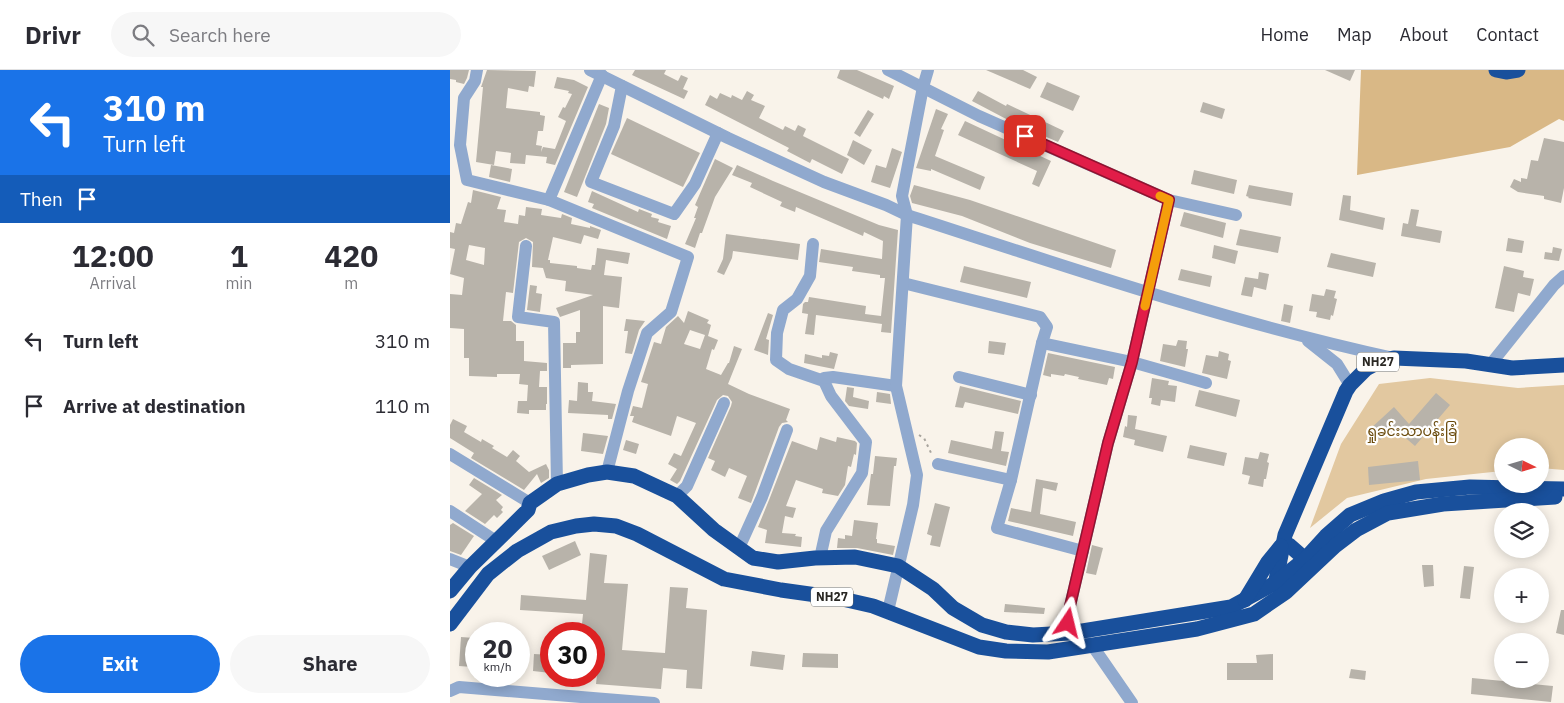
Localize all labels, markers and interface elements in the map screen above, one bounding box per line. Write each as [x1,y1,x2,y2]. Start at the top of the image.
search box [111,12,461,57]
text: Drivr [25,19,81,51]
icon: search [129,21,157,49]
text: Search here [169,23,271,47]
text: Home [1261,23,1309,46]
text: Map [1337,23,1372,46]
text: About [1400,23,1448,46]
text: Contact [1476,23,1539,46]
text: 310 m [103,85,206,131]
icon: left [20,90,85,155]
pin [1004,115,1046,157]
icon: arrive [1011,122,1039,150]
text: Turn left [103,129,186,158]
icon: arrive [73,185,101,213]
text: Then [20,187,63,211]
text: 12:00 [72,236,154,275]
text: 1 [230,236,248,275]
text: 420 [324,236,378,275]
text: Arrival [89,273,136,293]
text: min [225,273,252,293]
text: m [344,273,358,293]
icon: left [20,327,48,355]
text: Turn left [63,329,139,353]
text: 310 m [375,329,430,353]
road number: NH27 [1357,352,1399,372]
icon: arrive [20,392,48,420]
text: Arrive at destination [63,394,246,418]
text: 110 m [375,394,430,418]
park label: ရှုခင်းသာပန်းခြံ [1366,421,1458,443]
north arrow [1494,438,1549,492]
map controls [1494,438,1549,688]
button: layers [1494,503,1549,558]
button: + [1494,568,1549,623]
road number: NH27 [811,588,853,606]
position arrow [1041,596,1093,648]
speed limit sign: 30 [540,622,605,687]
text: 20 [482,632,513,665]
button: − [1494,633,1549,688]
button: Exit [20,635,220,693]
button: Share [230,635,430,693]
text: km/h [483,659,512,674]

